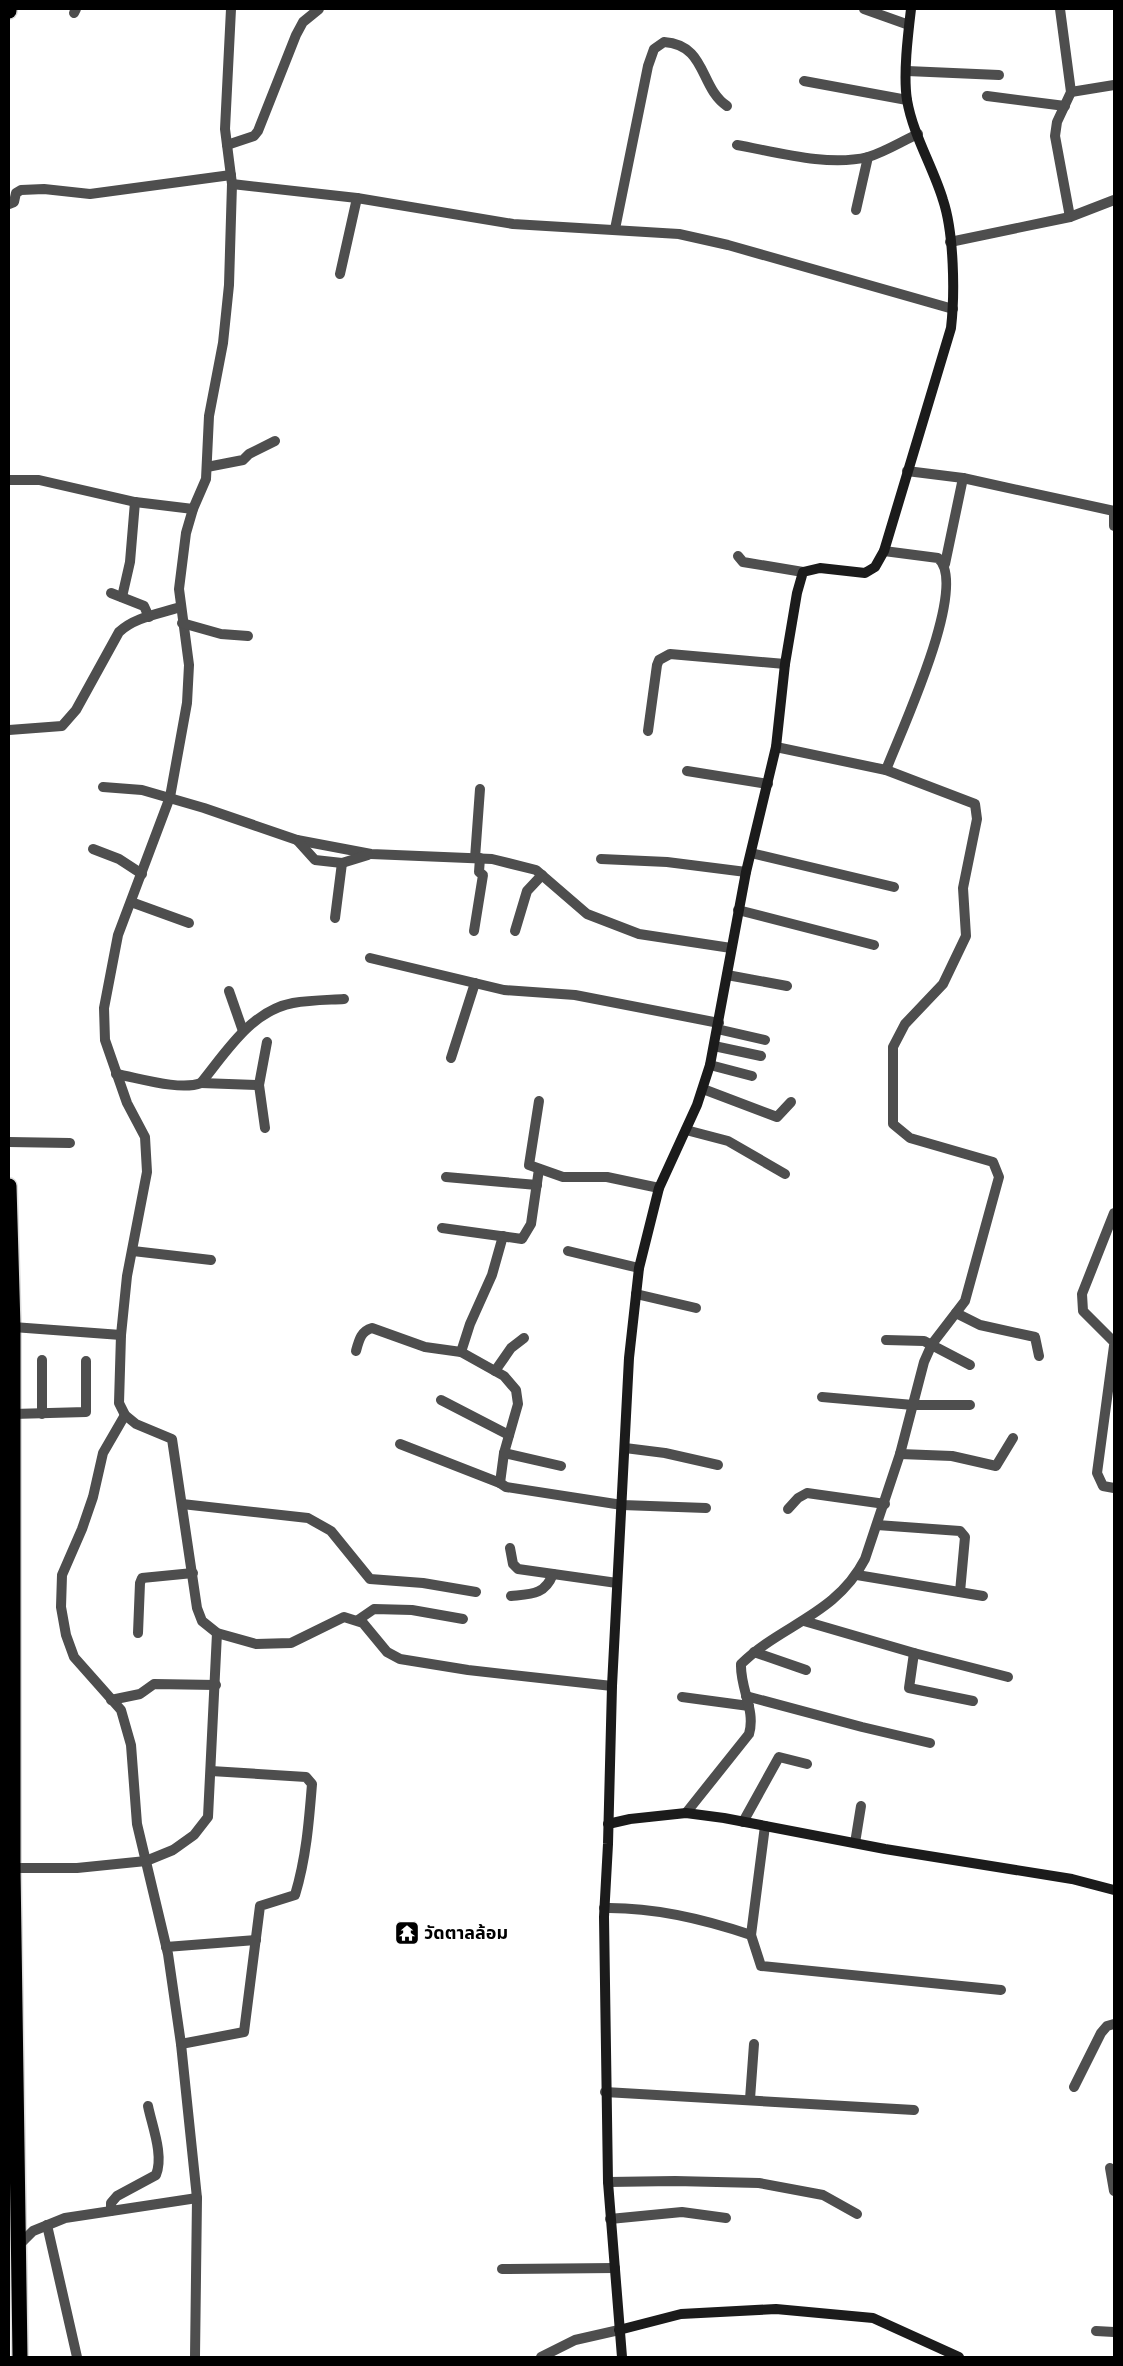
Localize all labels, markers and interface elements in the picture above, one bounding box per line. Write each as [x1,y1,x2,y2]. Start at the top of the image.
temple icon: วัดตาลล้อม [394,1920,420,1946]
place label: วัดตาลล้อม [424,1922,508,1943]

